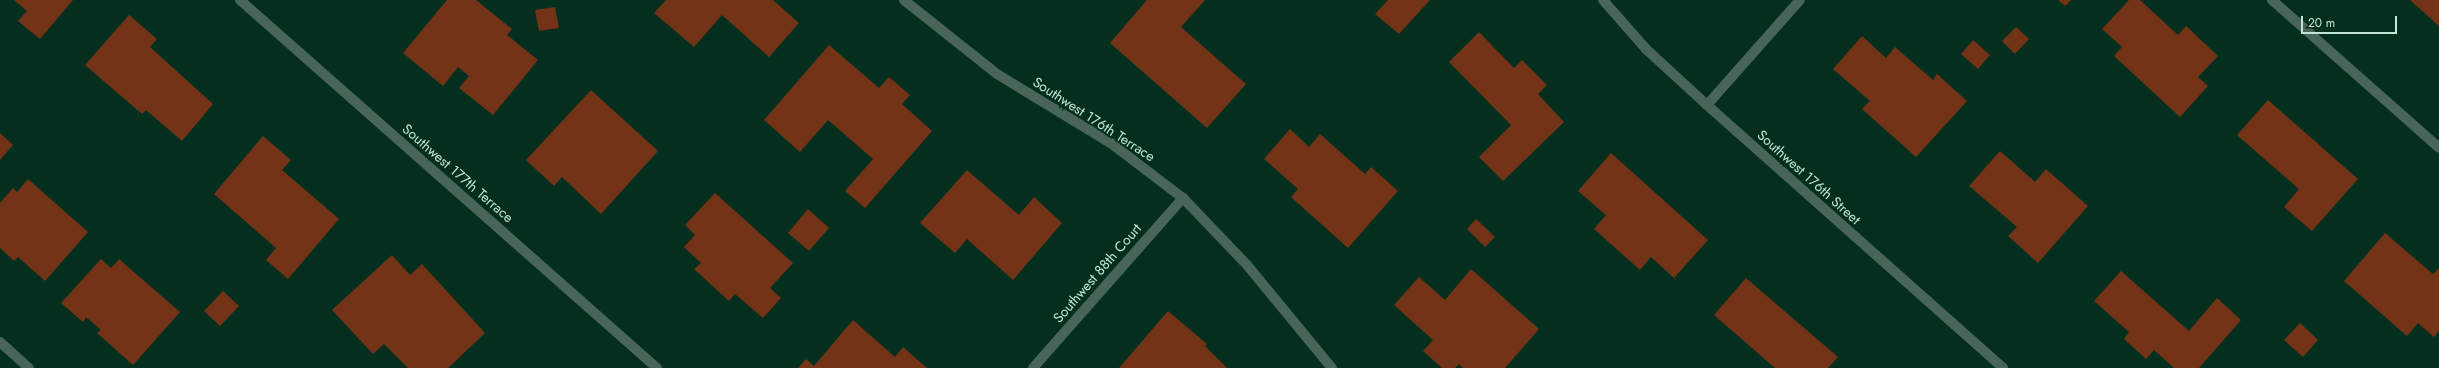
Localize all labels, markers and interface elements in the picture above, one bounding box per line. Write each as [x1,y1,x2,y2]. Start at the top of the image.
scale bar [2303,8,2399,34]
text: 20 m [2308,14,2335,32]
street label: Southwest 176th Terrace [1030,73,1158,165]
street label: Southwest 177th Terrace [399,120,517,226]
street label: Southwest 176th Street [1754,126,1864,228]
street label: Southwest 88th Court [1049,220,1145,326]

